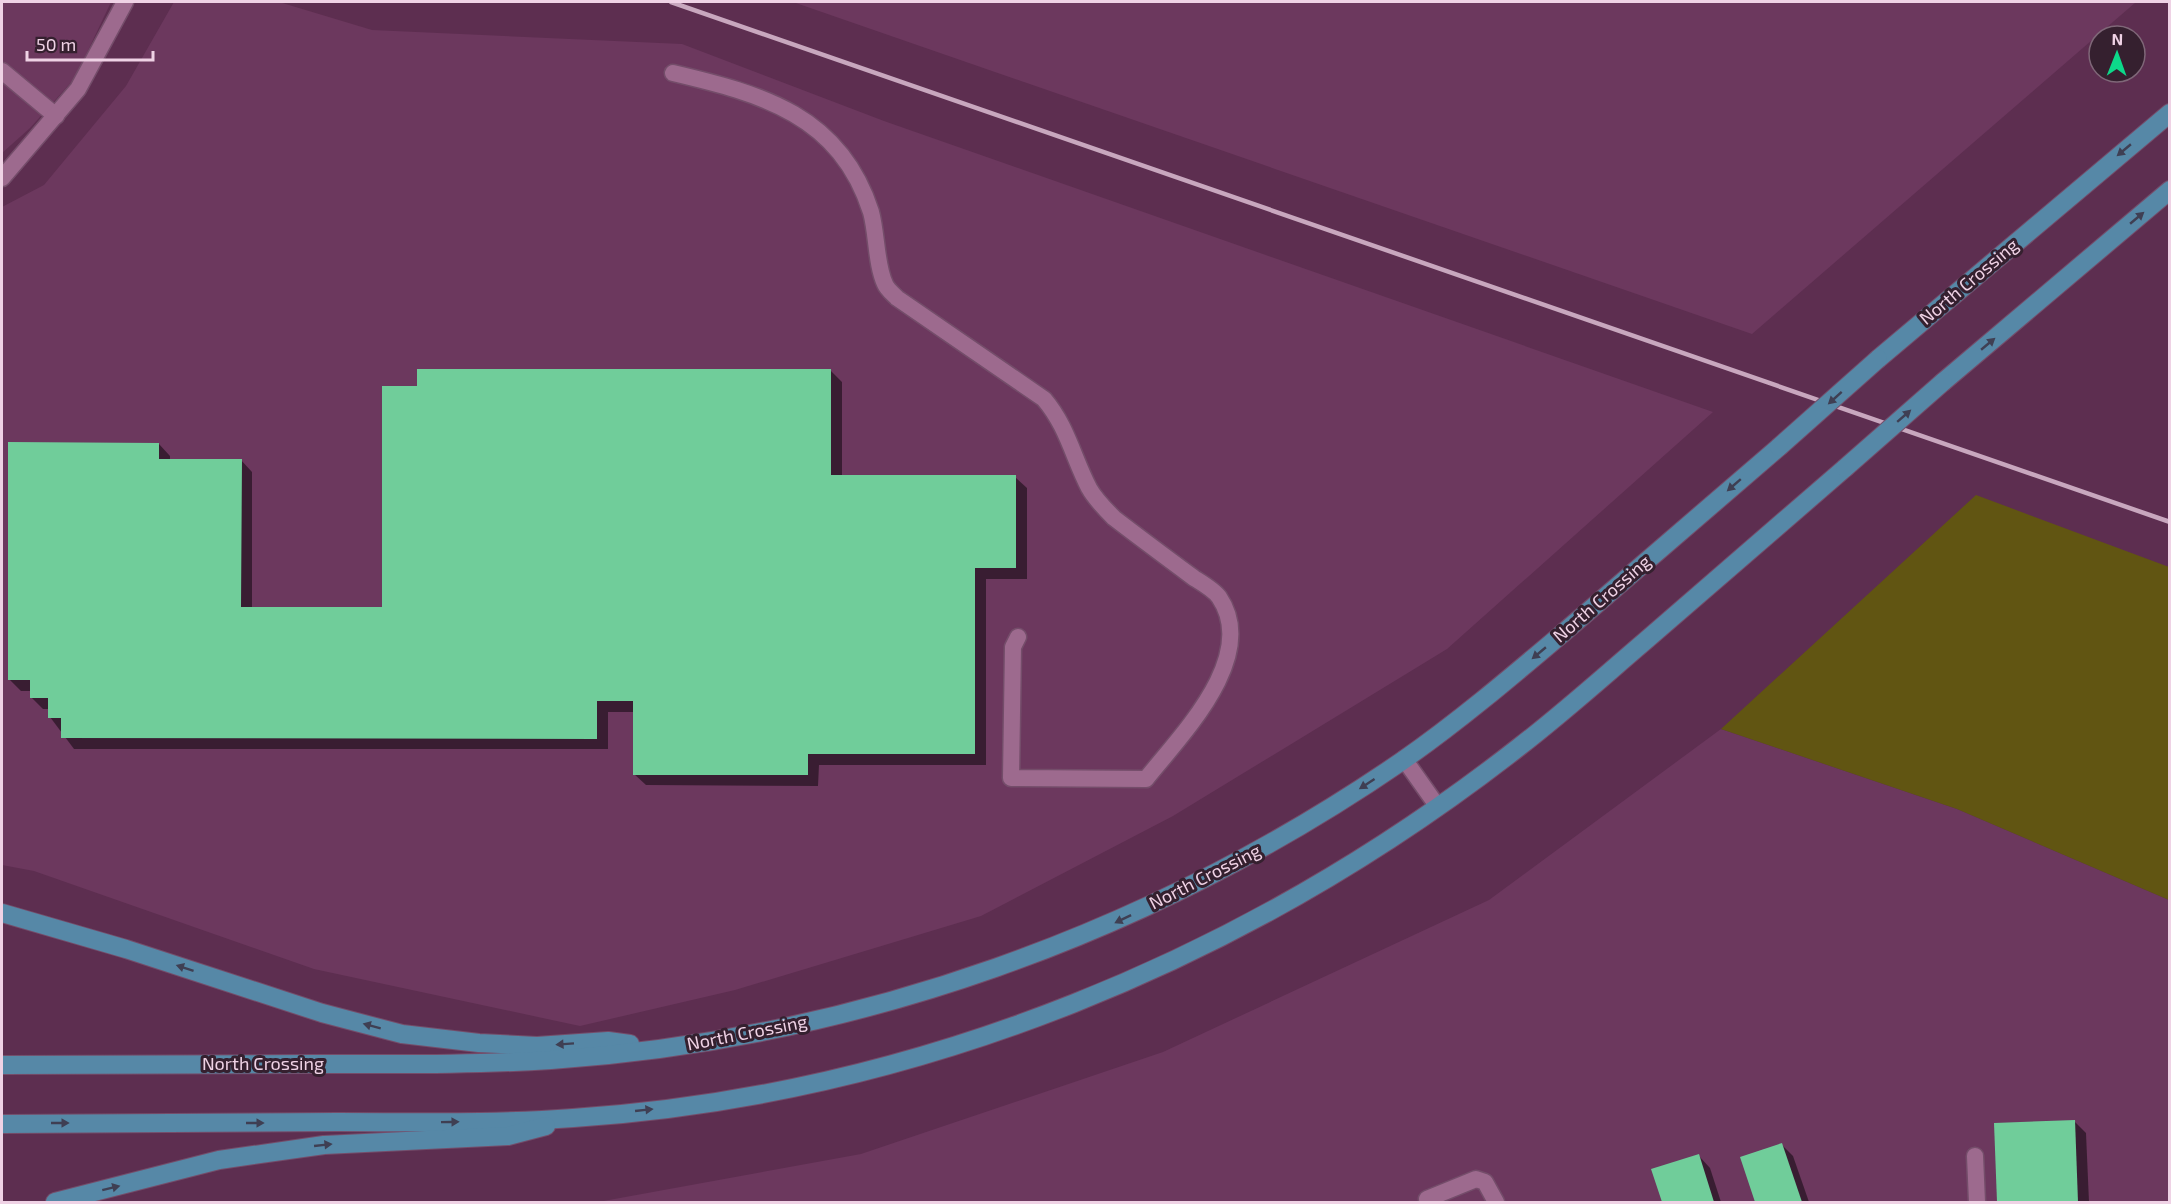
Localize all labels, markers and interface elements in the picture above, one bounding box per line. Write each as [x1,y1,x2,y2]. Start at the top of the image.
scale bar [27,24,153,62]
north arrow [2087,24,2147,84]
text: N [2111,29,2123,48]
text: 50 m [36,33,76,55]
one-way arrow [2117,143,2132,156]
one-way arrow [2129,212,2144,225]
street label: North Crossing [1914,234,2022,329]
one-way arrow [1980,338,1995,351]
one-way arrow [1827,391,1842,405]
one-way arrow [1897,409,1912,423]
one-way arrow [1726,479,1742,492]
street label: North Crossing [1548,550,1655,647]
one-way arrow [1532,646,1547,659]
one-way arrow [1359,778,1375,789]
street label: North Crossing [1145,839,1264,914]
one-way arrow [1114,914,1131,923]
one-way arrow [176,963,194,973]
street label: North Crossing [685,1010,809,1054]
one-way arrow [363,1020,381,1030]
one-way arrow [555,1039,574,1049]
street label: North Crossing [202,1052,324,1074]
one-way arrow [635,1106,654,1115]
one-way arrow [440,1117,459,1127]
one-way arrow [50,1118,69,1128]
one-way arrow [245,1118,264,1128]
one-way arrow [313,1140,332,1150]
one-way arrow [102,1182,121,1192]

